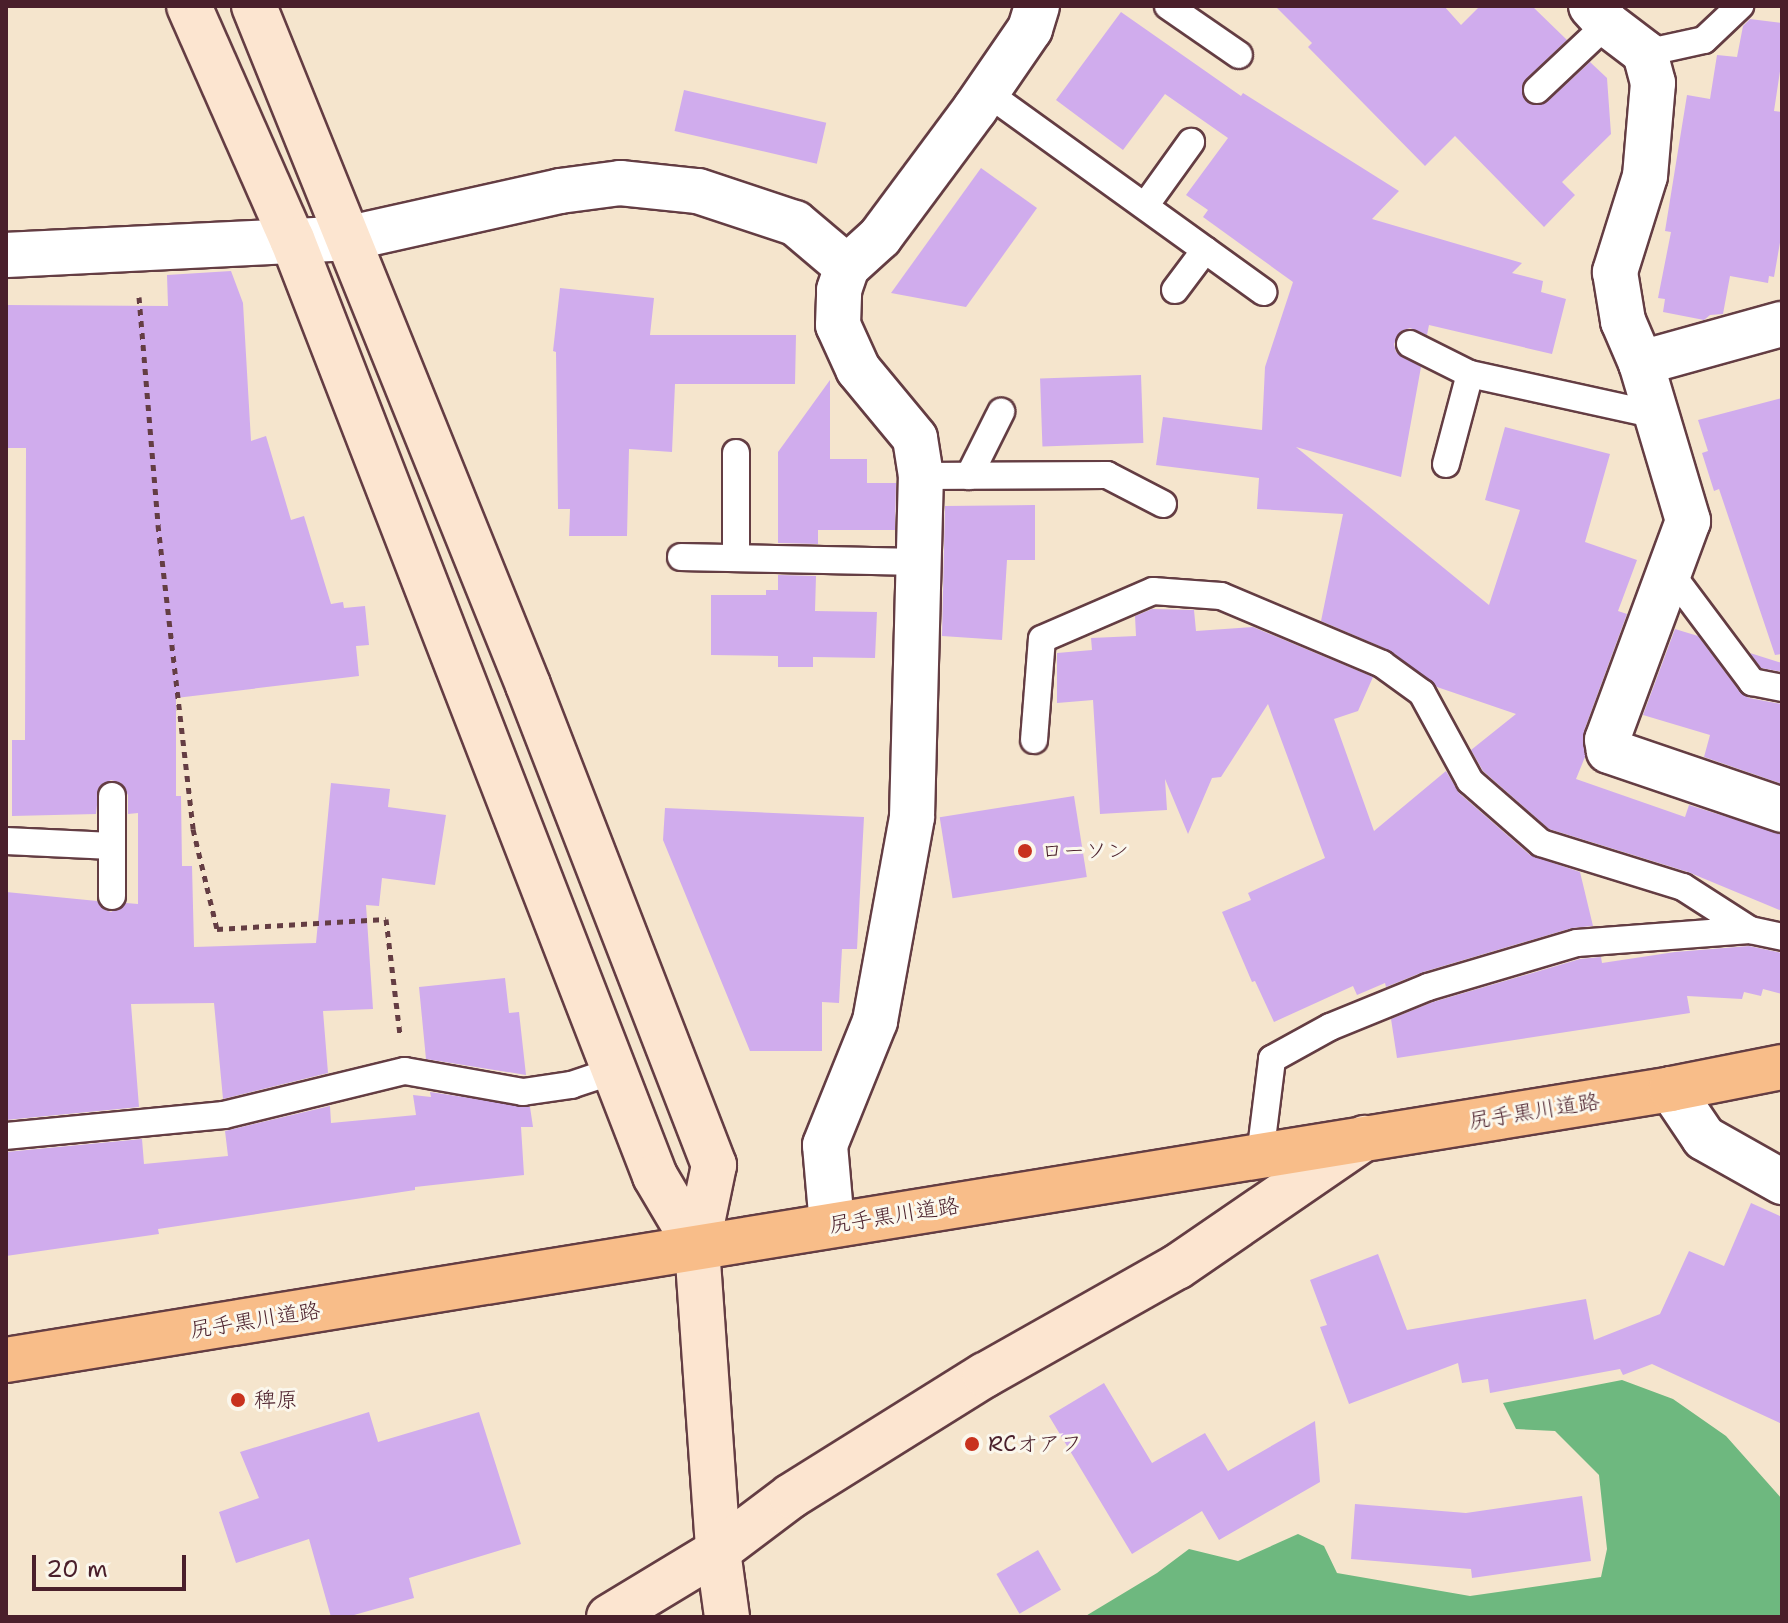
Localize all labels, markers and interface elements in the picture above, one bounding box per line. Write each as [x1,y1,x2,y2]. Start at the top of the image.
place label: ローソン [1041,838,1129,864]
marker: ローソン [1016,842,1034,860]
street label: 尻手黒川道路 [1467,1088,1601,1134]
street label: 尻手黒川道路 [827,1192,961,1238]
street label: 尻手黒川道路 [188,1297,322,1343]
place label: 稗原 [254,1387,298,1413]
marker: 稗原 [229,1391,247,1409]
place label: RCオアフ [988,1431,1082,1457]
marker: RCオアフ [963,1435,981,1453]
scale bar [36,1539,190,1589]
text: 20 m [46,1553,108,1585]

